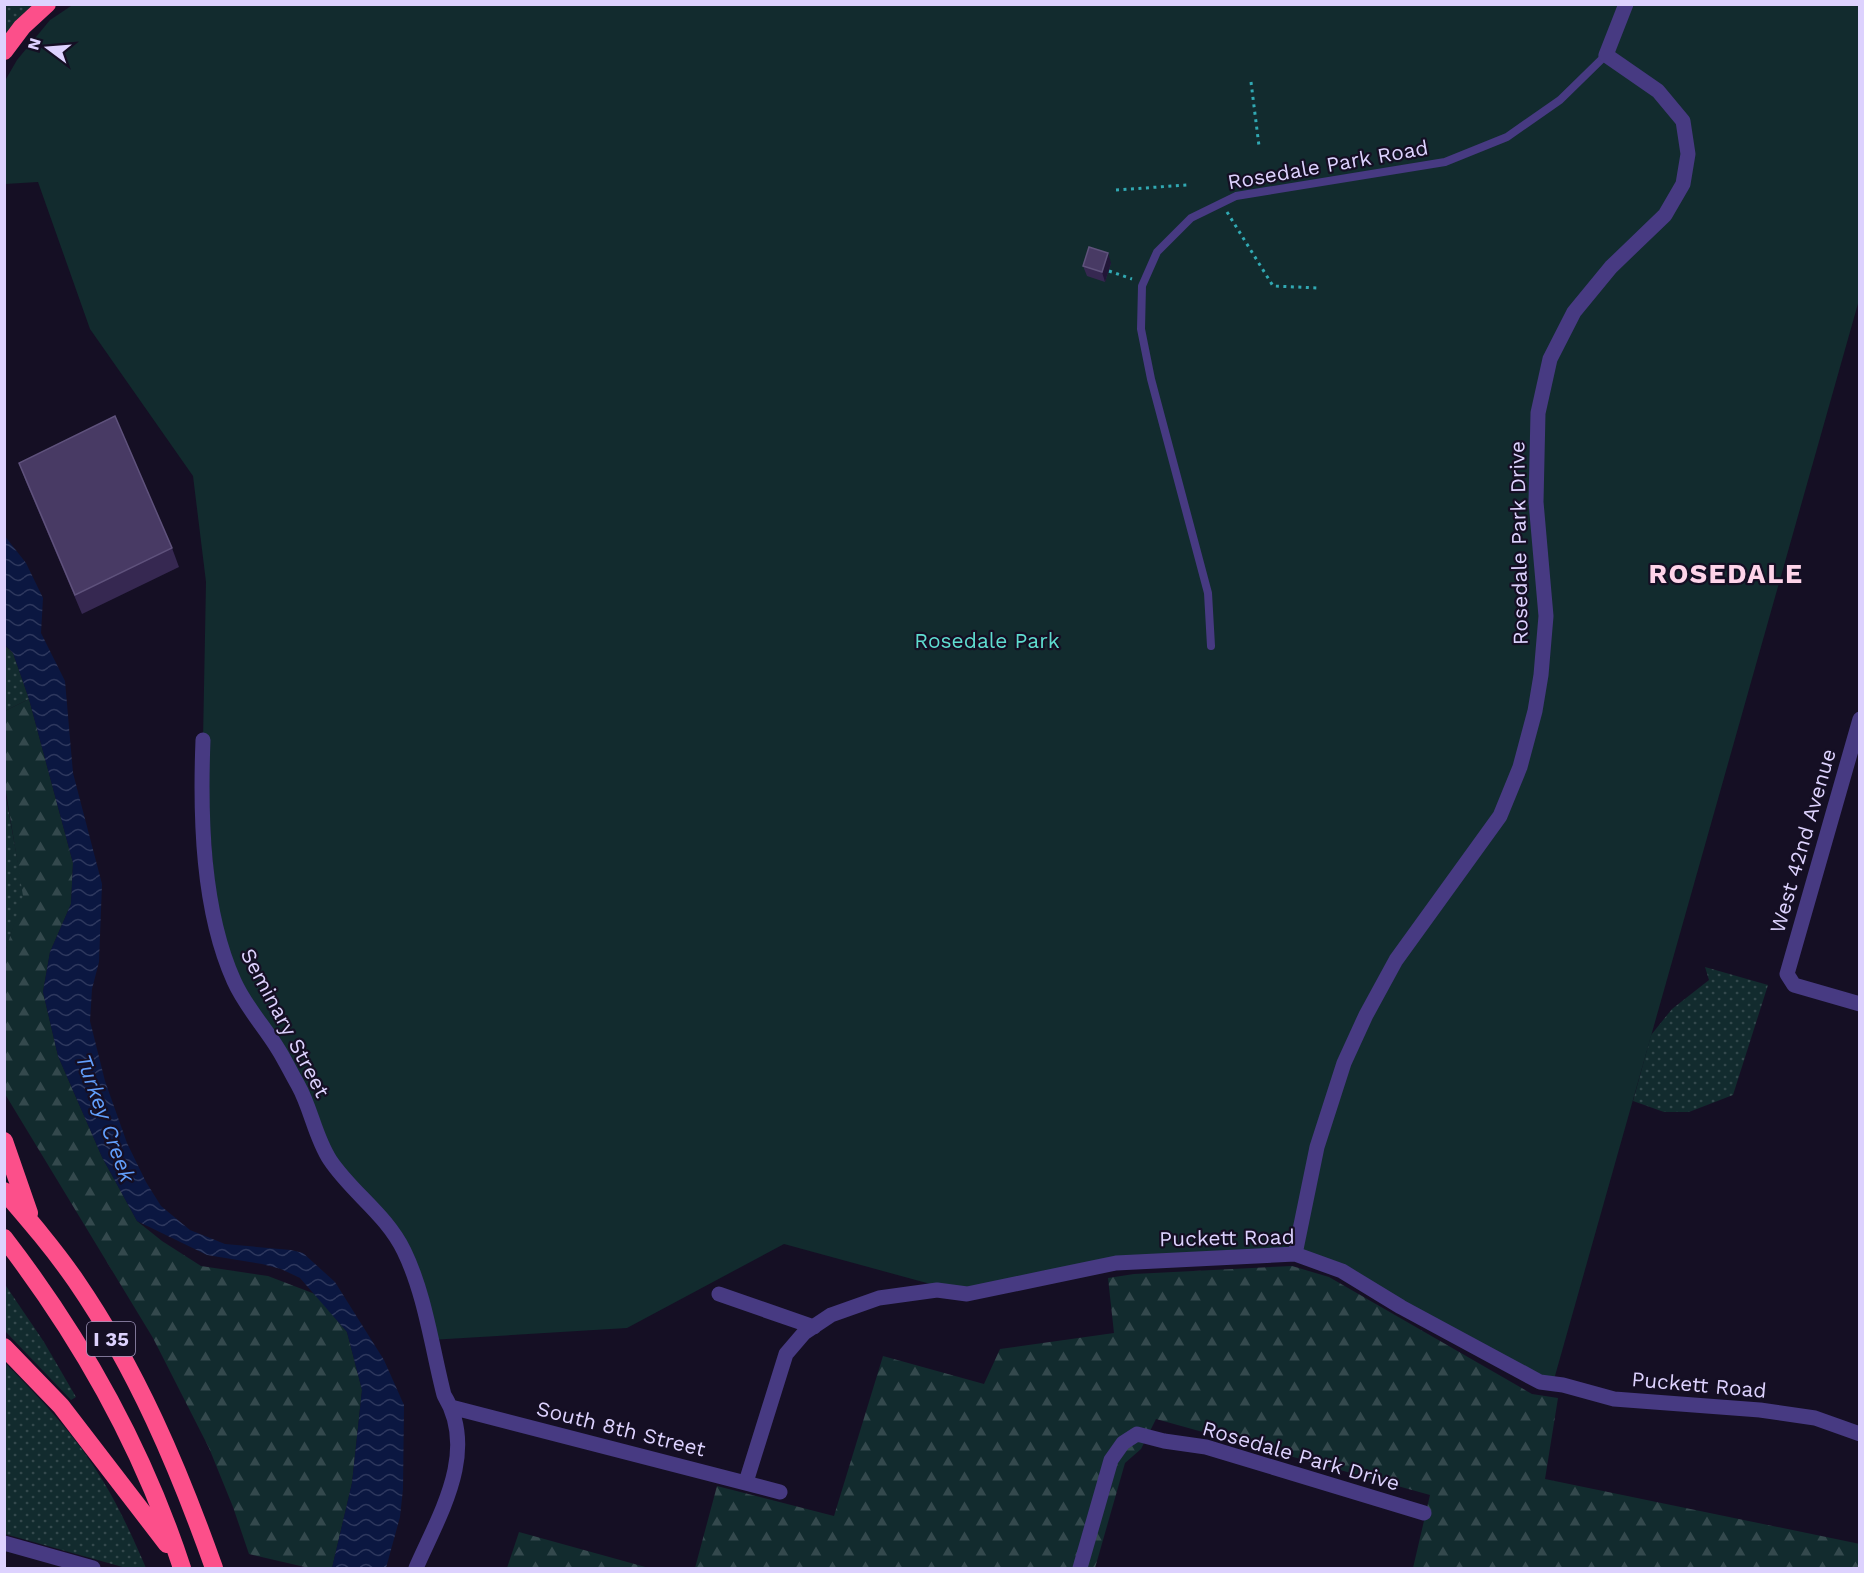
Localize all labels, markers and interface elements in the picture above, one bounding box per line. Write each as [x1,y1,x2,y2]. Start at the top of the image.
north arrow [18,18,78,78]
text: N [23,36,45,52]
street label: Rosedale Park Road [1226,135,1430,194]
street label: Rosedale Park Drive [1504,441,1533,645]
district label: ROSEDALE [1649,558,1803,590]
park label: Rosedale Park [914,628,1060,653]
street label: West 42nd Avenue [1764,746,1841,936]
street label: Seminary Street [236,944,335,1102]
water label: Turkey Creek [71,1051,141,1187]
street label: Puckett Road [1159,1224,1295,1251]
road number: I 35 [87,1322,135,1356]
street label: Puckett Road [1630,1366,1768,1403]
street label: South 8th Street [534,1395,708,1462]
street label: Rosedale Park Drive [1200,1415,1403,1496]

